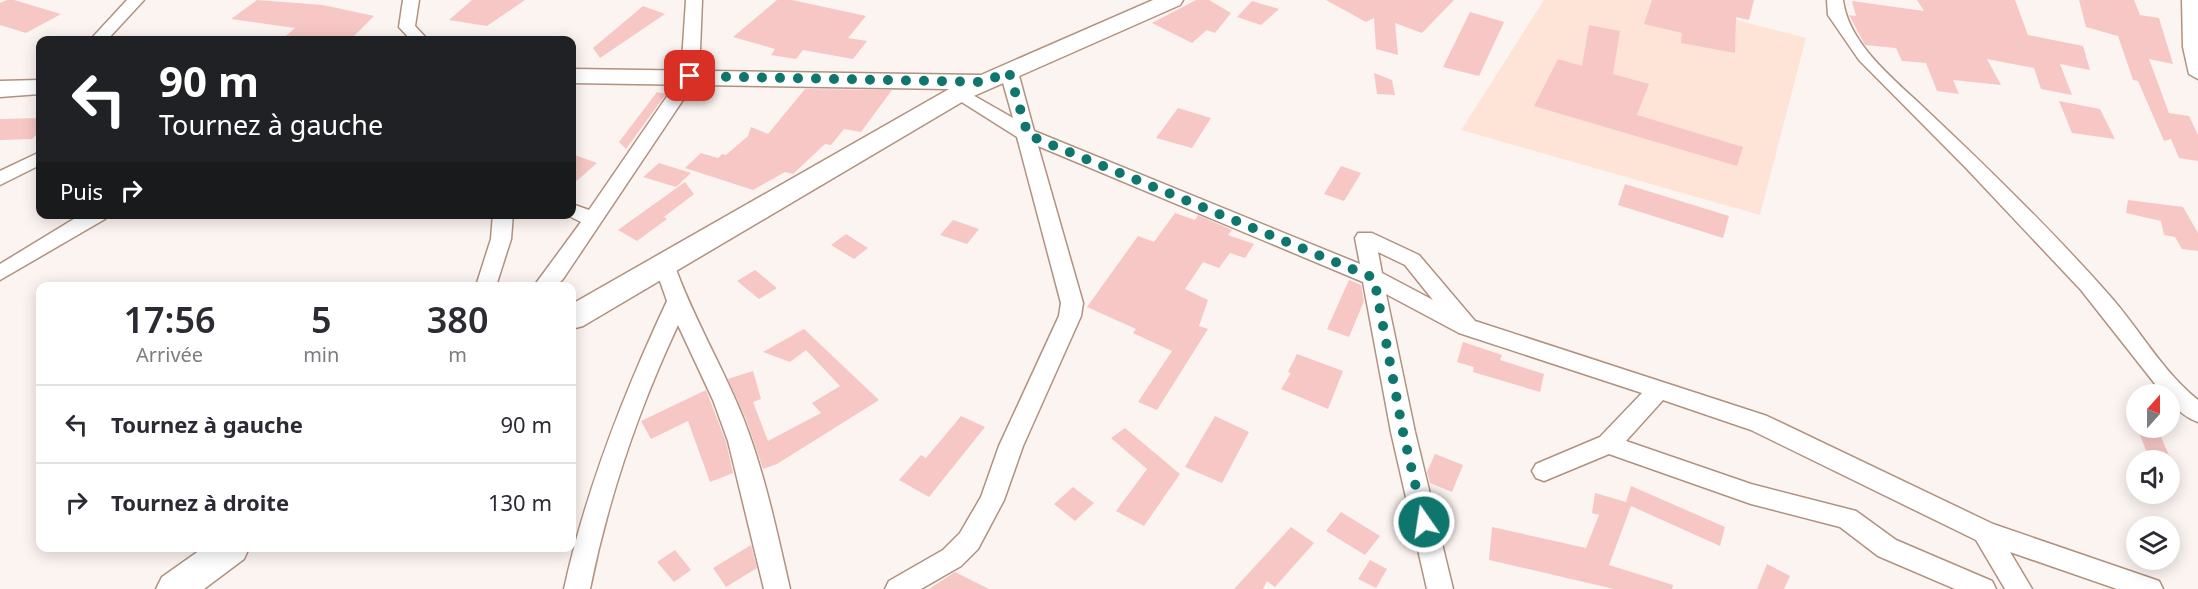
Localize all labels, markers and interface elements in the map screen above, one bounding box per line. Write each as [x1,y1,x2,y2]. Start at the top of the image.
pin [664,50,715,101]
text: 90 m [159,52,259,109]
icon: arrive [673,59,706,92]
icon: left [60,60,138,138]
text: Tournez à gauche [159,106,383,143]
icon: right [115,174,148,207]
text: Puis [60,176,103,206]
text: 17:56 [123,295,216,344]
text: 5 [311,295,332,344]
text: 380 [427,295,489,344]
text: Arrivée [136,341,203,368]
text: min [303,341,339,368]
text: m [448,341,467,368]
north arrow [2126,384,2180,438]
map controls [2126,384,2180,570]
icon: left [60,408,93,441]
text: Tournez à gauche [111,409,303,439]
text: 90 m [501,409,552,439]
button: sound [2126,450,2180,504]
icon: right [60,486,93,519]
text: Tournez à droite [111,487,289,517]
text: 130 m [488,487,552,517]
position arrow [1392,490,1456,554]
button: layers [2126,516,2180,570]

